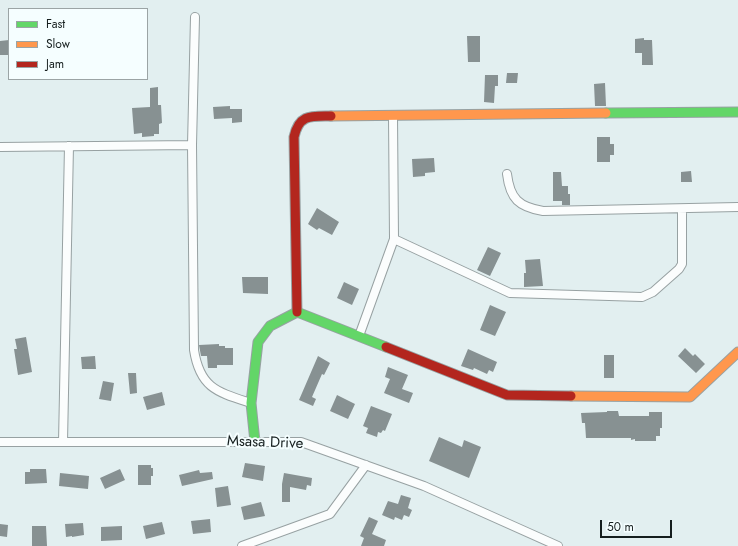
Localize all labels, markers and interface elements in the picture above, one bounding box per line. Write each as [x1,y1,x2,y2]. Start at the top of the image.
legend [8,8,148,80]
text: Fast [46,15,65,33]
text: Slow [46,35,70,53]
text: Jam [46,55,64,73]
street label: Msasa Drive [226,433,304,453]
scale bar [602,512,674,538]
text: 50 m [607,518,634,536]

